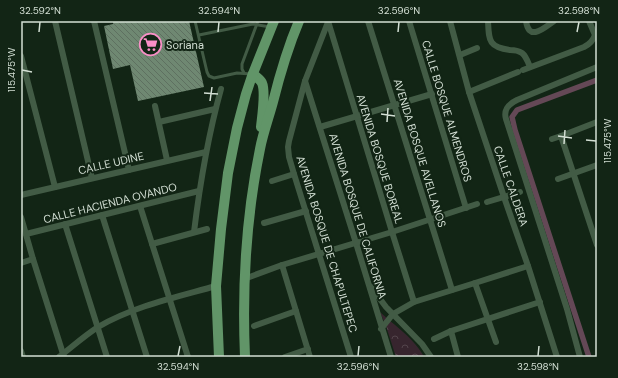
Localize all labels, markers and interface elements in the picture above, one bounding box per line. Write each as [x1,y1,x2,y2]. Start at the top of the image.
text: 32.592°N [19,4,61,17]
text: 32.594°N [198,4,240,17]
text: 32.596°N [378,4,420,17]
text: 32.598°N [558,4,600,17]
supermarket icon: Soriana [138,32,164,58]
place label: Soriana [166,38,204,52]
street label: CALLE BOSQUE ALMENDROS [419,39,475,183]
text: 115.475°W [5,47,18,92]
street label: AVENIDA BOSQUE AVELLANOS [391,77,449,229]
street label: AVENIDA BOSQUE BOREAL [354,93,406,226]
text: 115.475°W [601,118,614,163]
street label: AVENIDA BOSQUE DE CALIFORNIA [326,132,390,300]
street label: CALLE CALDERA [491,144,531,228]
street label: CALLE UDINE [77,149,145,177]
street label: AVENIDA BOSQUE DE CHAPULTEPEC [293,154,361,334]
street label: CALLE HACIENDA OVANDO [42,180,178,226]
text: 32.594°N [157,360,199,373]
text: 32.596°N [337,360,379,373]
text: 32.598°N [517,360,559,373]

